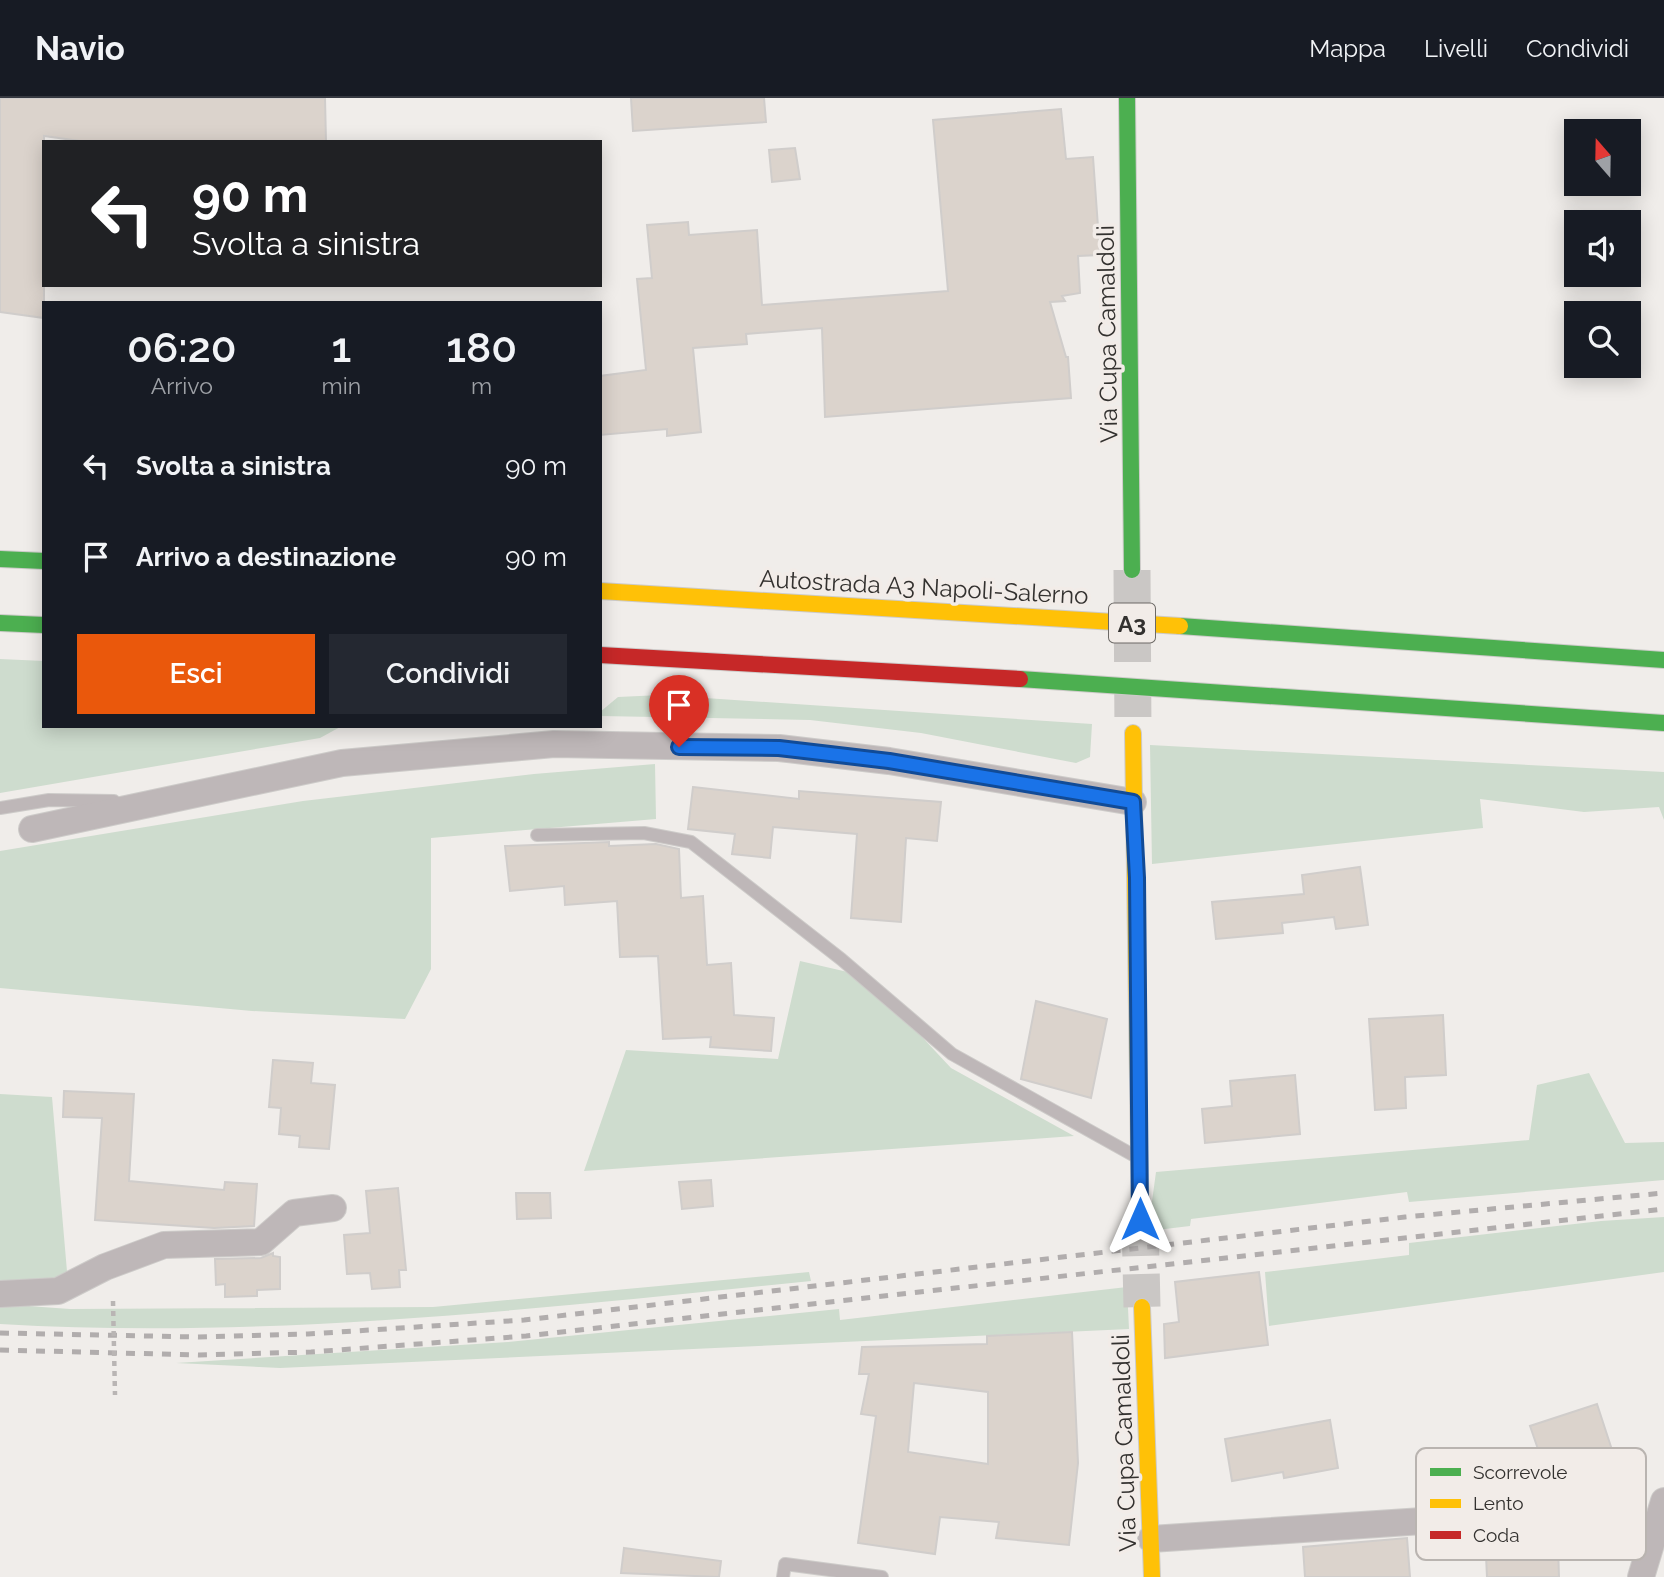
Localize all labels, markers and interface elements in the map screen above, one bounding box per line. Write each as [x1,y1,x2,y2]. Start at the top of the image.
text: Navio [35,29,125,68]
text: Mappa [1309,34,1386,63]
text: Livelli [1424,34,1488,63]
text: Condividi [1526,34,1629,63]
north arrow [1564,119,1642,196]
map controls [1564,119,1641,378]
text: 90 m [192,166,308,223]
icon: left [77,168,168,259]
button: sound [1564,210,1641,287]
text: Svolta a sinistra [192,225,420,262]
street label: Via Cupa Camaldoli [1091,225,1123,443]
button: search [1564,301,1641,378]
text: 06:20 [127,323,237,372]
text: 1 [331,323,351,372]
text: 180 [446,323,517,372]
text: Arrivo [151,372,213,399]
text: min [322,372,361,399]
text: m [471,372,492,399]
icon: left [77,447,115,485]
text: Svolta a sinistra [136,451,331,481]
text: 90 m [505,451,567,481]
icon: arrive [77,538,115,576]
text: Arrivo a destinazione [136,542,396,572]
text: 90 m [505,542,567,572]
street label: Autostrada A3 Napoli-Salerno [759,564,1089,610]
road number: A3 [1109,603,1155,642]
button: Esci [77,634,315,714]
button: Condividi [329,634,567,714]
pin [649,675,709,747]
icon: arrive [660,686,698,724]
position arrow [1103,1182,1177,1256]
street label: Via Cupa Camaldoli [1106,1334,1142,1552]
legend [1416,1448,1646,1560]
text: Scorrevole [1473,1461,1568,1483]
text: Lento [1473,1492,1524,1514]
text: Coda [1473,1524,1520,1546]

